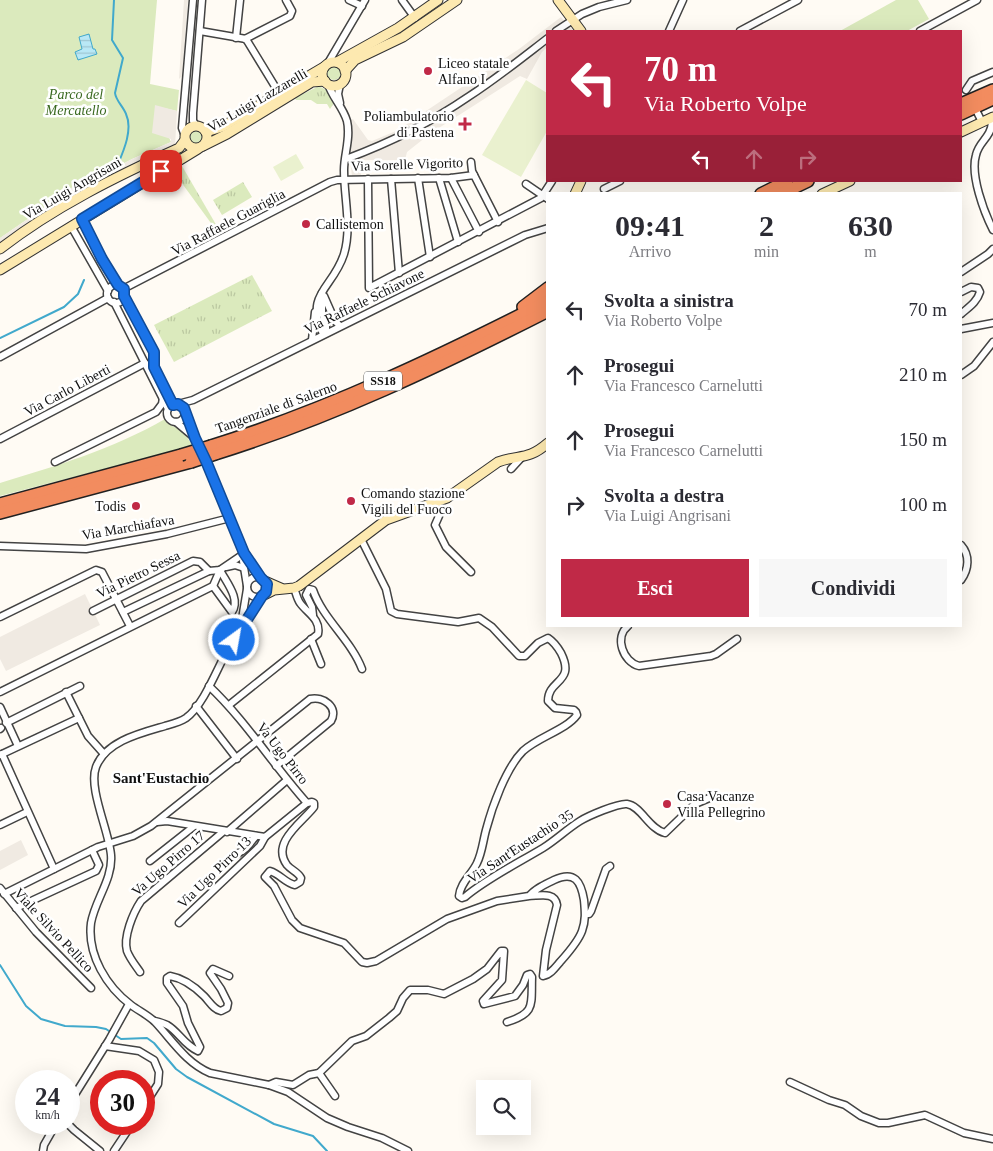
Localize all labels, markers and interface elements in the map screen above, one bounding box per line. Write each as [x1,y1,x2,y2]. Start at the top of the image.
icon: left [561,50,626,115]
text: 70 m [644,50,717,89]
place label: Liceo statale Alfano I [438,56,509,87]
marker: Liceo statale Alfano I [422,65,434,77]
street label: Via Luigi Lazzarelli [205,66,310,135]
park label: Parco del Mercatello [45,87,106,118]
text: Via Roberto Volpe [644,91,807,116]
place label: Poliambulatorio di Pastena [364,109,455,140]
marker: Poliambulatorio di Pastena [458,117,472,131]
icon: left [687,145,715,173]
icon: ahead [740,145,768,173]
icon: right [793,145,821,173]
pin [140,150,182,192]
street label: Via Luigi Angrisani [20,154,124,223]
street label: Via Sorelle Vigorito [351,155,463,174]
icon: arrive [147,157,175,185]
street label: Via Raffaele Guariglia [169,186,288,259]
text: 09:41 [615,209,685,242]
text: 2 [759,209,774,242]
text: 630 [848,209,893,242]
place label: Callistemon [316,217,384,232]
marker: Callistemon [300,218,312,230]
text: Arrivo [629,243,671,260]
text: min [754,243,779,260]
text: m [864,243,877,260]
street label: Via Raffaele Schiavone [302,266,427,337]
text: Svolta a sinistra [604,290,734,311]
icon: left [561,296,589,324]
text: 70 m [908,299,947,320]
text: Via Roberto Volpe [604,312,722,329]
text: Prosegui [604,355,674,376]
street label: Via Carlo Liberti [22,361,113,419]
icon: ahead [561,361,589,389]
text: 210 m [899,364,947,385]
road number: SS18 [364,372,402,391]
text: Via Francesco Carnelutti [604,377,763,394]
street label: Tangenziale di Salerno [213,379,339,436]
text: Prosegui [604,420,674,441]
icon: ahead [561,426,589,454]
text: 150 m [899,429,947,450]
text: Via Francesco Carnelutti [604,442,763,459]
text: Svolta a destra [604,485,724,506]
place label: Comando stazione Vigili del Fuoco [361,486,465,517]
icon: right [561,491,589,519]
text: 100 m [899,494,947,515]
marker: Comando stazione Vigili del Fuoco [345,495,357,507]
place label: Todis [95,499,126,514]
marker: Todis [130,500,142,512]
text: Via Luigi Angrisani [604,507,731,524]
street label: Via Marchiafava [81,512,176,543]
street label: Via Pietro Sessa [94,547,183,601]
button: Esci [561,559,749,617]
button: Condividi [759,559,947,617]
position arrow [207,613,259,665]
street label: Va Ugo Pirro [254,720,311,787]
district label: Sant'Eustachio [113,770,209,786]
place label: Casa Vacanze Villa Pellegrino [677,789,765,820]
marker: Casa Vacanze Villa Pellegrino [661,798,673,810]
street label: Via Sant'Eustachio 35 [465,807,576,886]
street label: Va Ugo Pirro 17 [129,828,208,899]
street label: Via Ugo Pirro 13 [175,834,254,911]
street label: Viale Silvio Pellico [11,885,96,975]
speed limit sign: 30 [90,1070,155,1135]
map controls [476,1080,531,1135]
button: search [476,1080,531,1135]
text: 24 [35,1083,60,1110]
text: km/h [35,1108,60,1122]

